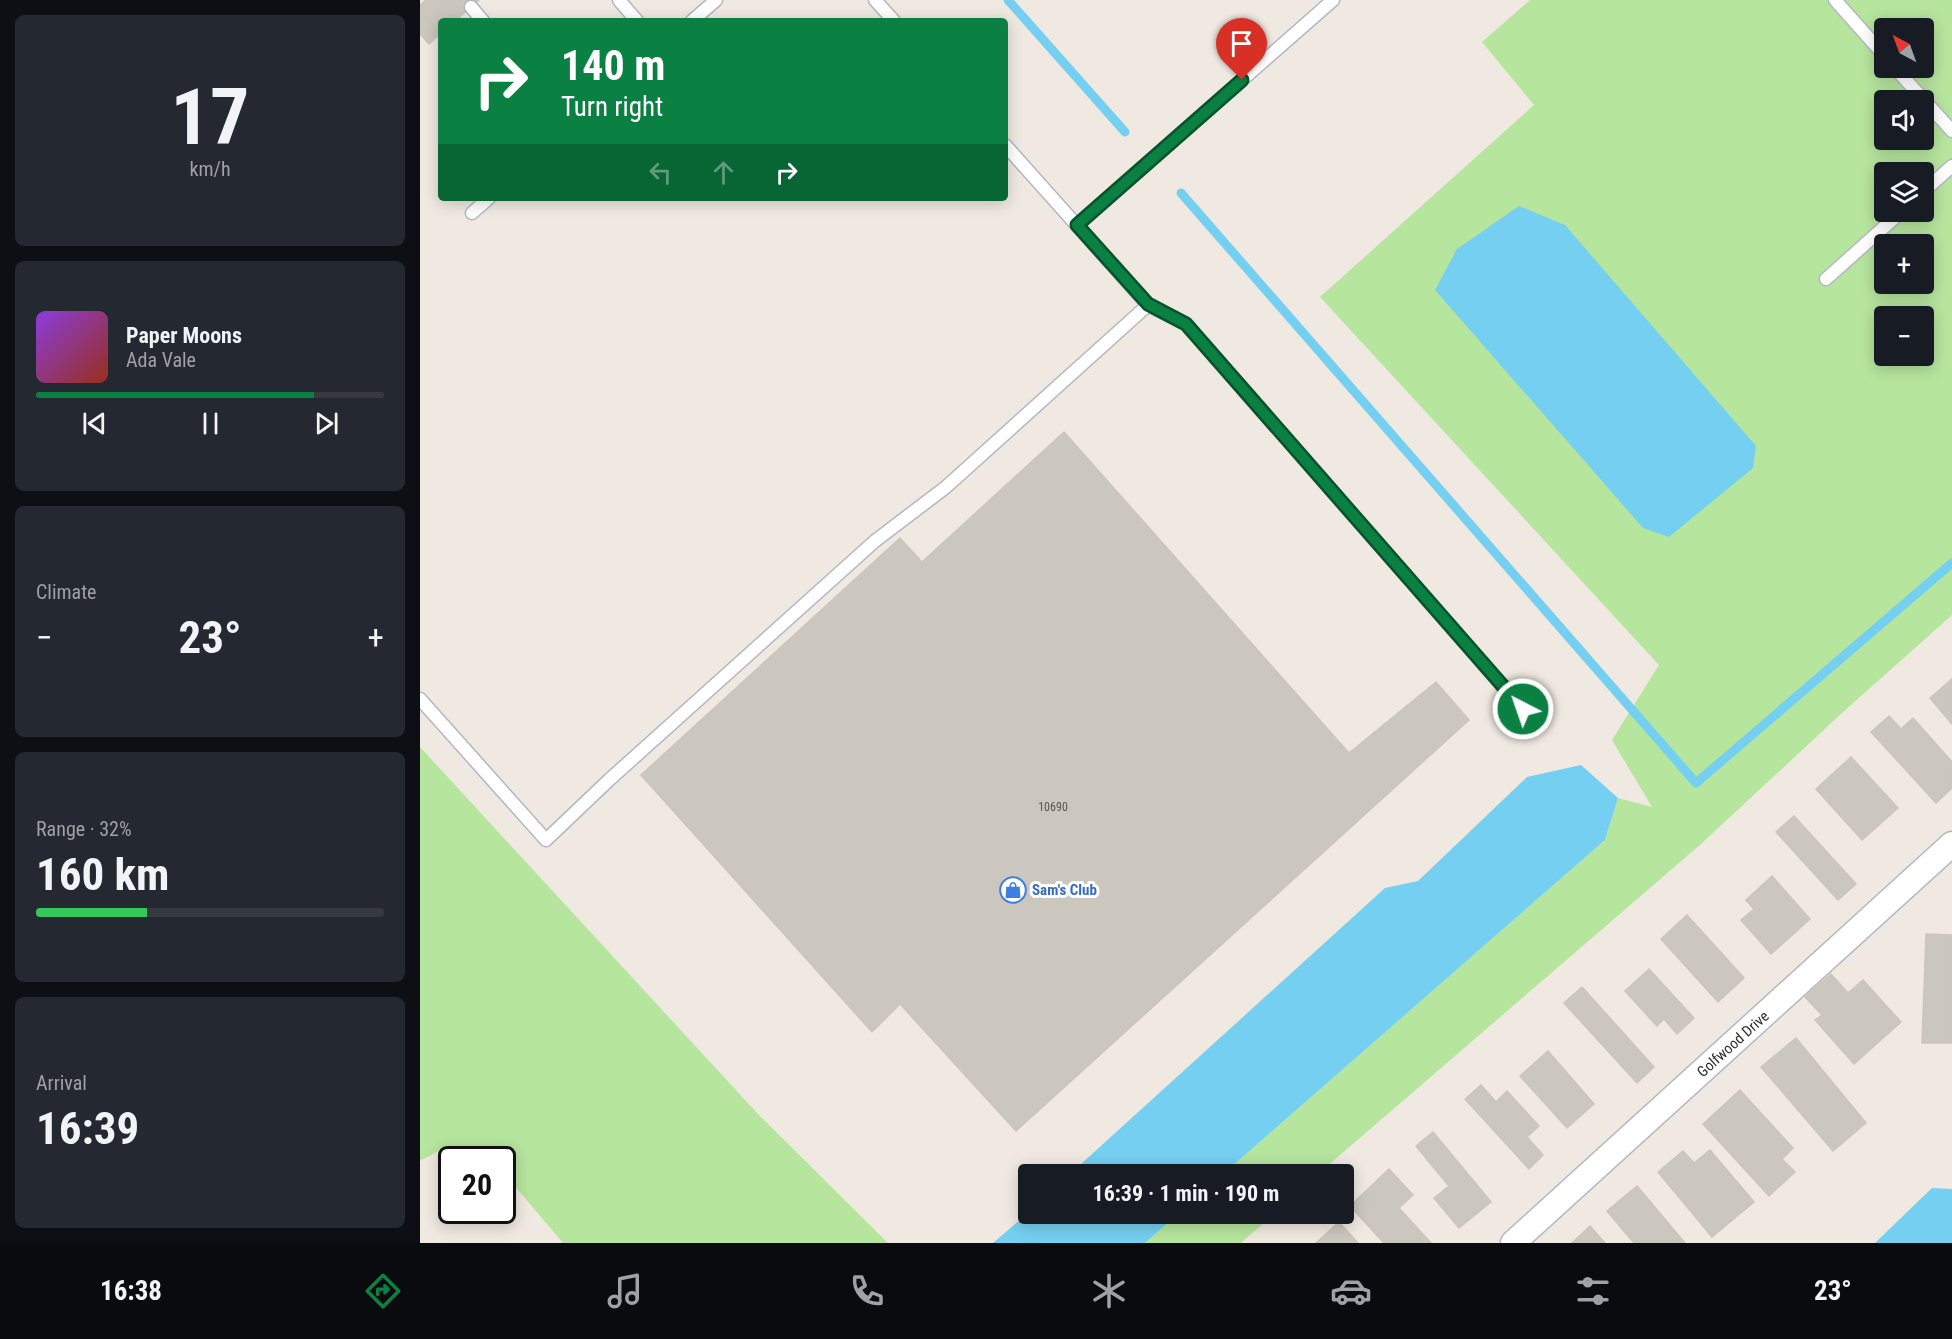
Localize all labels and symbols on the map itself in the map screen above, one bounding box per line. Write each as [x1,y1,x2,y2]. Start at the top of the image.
pin [1216,18,1267,80]
north arrow [1874,18,1934,78]
position arrow [1491,677,1555,741]
house number: 10690 [1038,800,1068,814]
shop icon: Sam's Club [998,875,1028,905]
place label: Sam's Club [1032,881,1097,899]
street label: Golfwood Drive [1693,1007,1773,1081]
speed limit sign: 20 [438,1146,516,1224]

